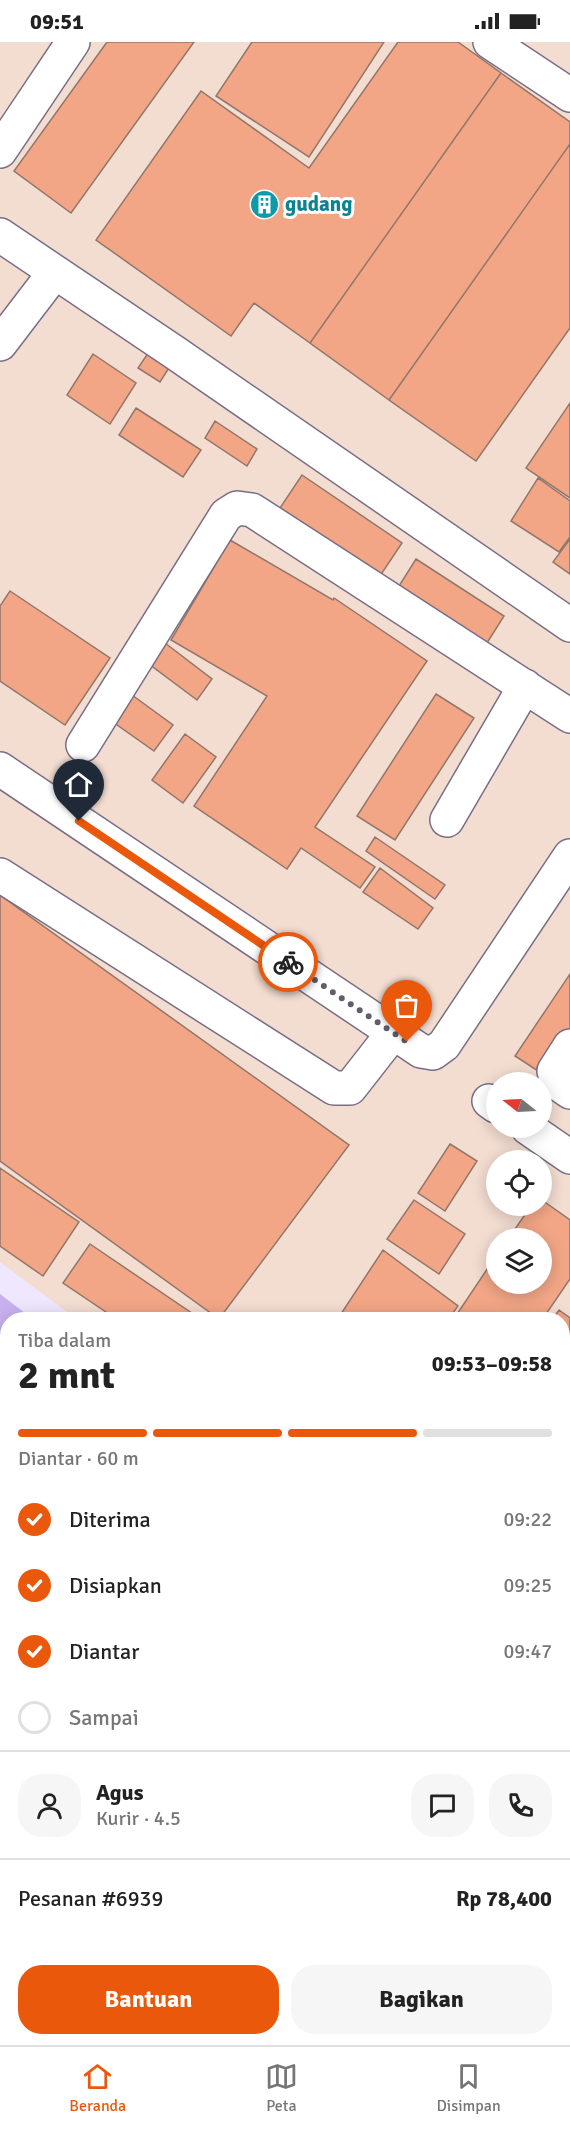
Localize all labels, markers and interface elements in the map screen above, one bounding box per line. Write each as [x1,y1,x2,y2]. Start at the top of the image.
text: 09:51 [30,8,84,35]
building icon: gudang [248,188,280,220]
place label: gudang [285,191,353,217]
pin [53,759,104,821]
icon: home [62,768,95,801]
courier [258,932,318,992]
icon: bike [272,946,305,979]
pin [381,980,432,1042]
icon: bag [390,989,423,1022]
north arrow [486,1072,552,1138]
map controls [486,1072,552,1294]
button: locate [486,1150,552,1216]
button: layers [486,1228,552,1294]
text: Tiba dalam [18,1328,111,1353]
text: 09:53–09:58 [432,1350,552,1377]
text: 2 mnt [18,1351,115,1399]
text: Diantar · 60 m [18,1446,139,1471]
icon: check [18,1503,51,1536]
text: Diterima [69,1506,151,1533]
text: 09:22 [503,1507,552,1532]
icon: check [18,1569,51,1602]
text: Disiapkan [69,1572,162,1599]
text: 09:25 [503,1573,552,1598]
icon: check [18,1635,51,1668]
text: Diantar [69,1638,139,1665]
text: 09:47 [503,1639,552,1664]
text: Sampai [69,1704,139,1731]
button: person [18,1774,81,1837]
button: chat [411,1774,474,1837]
button: phone [489,1774,552,1837]
text: Agus [96,1779,143,1806]
text: Kurir · 4.5 [96,1806,181,1831]
text: Pesanan #6939 [18,1885,163,1912]
text: Rp 78,400 [456,1885,552,1912]
button: Bantuan [18,1965,279,2034]
button: Bagikan [291,1965,552,2034]
tab: Beranda [69,2060,126,2116]
tab: Peta [265,2060,298,2116]
tab: Disimpan [437,2060,501,2116]

